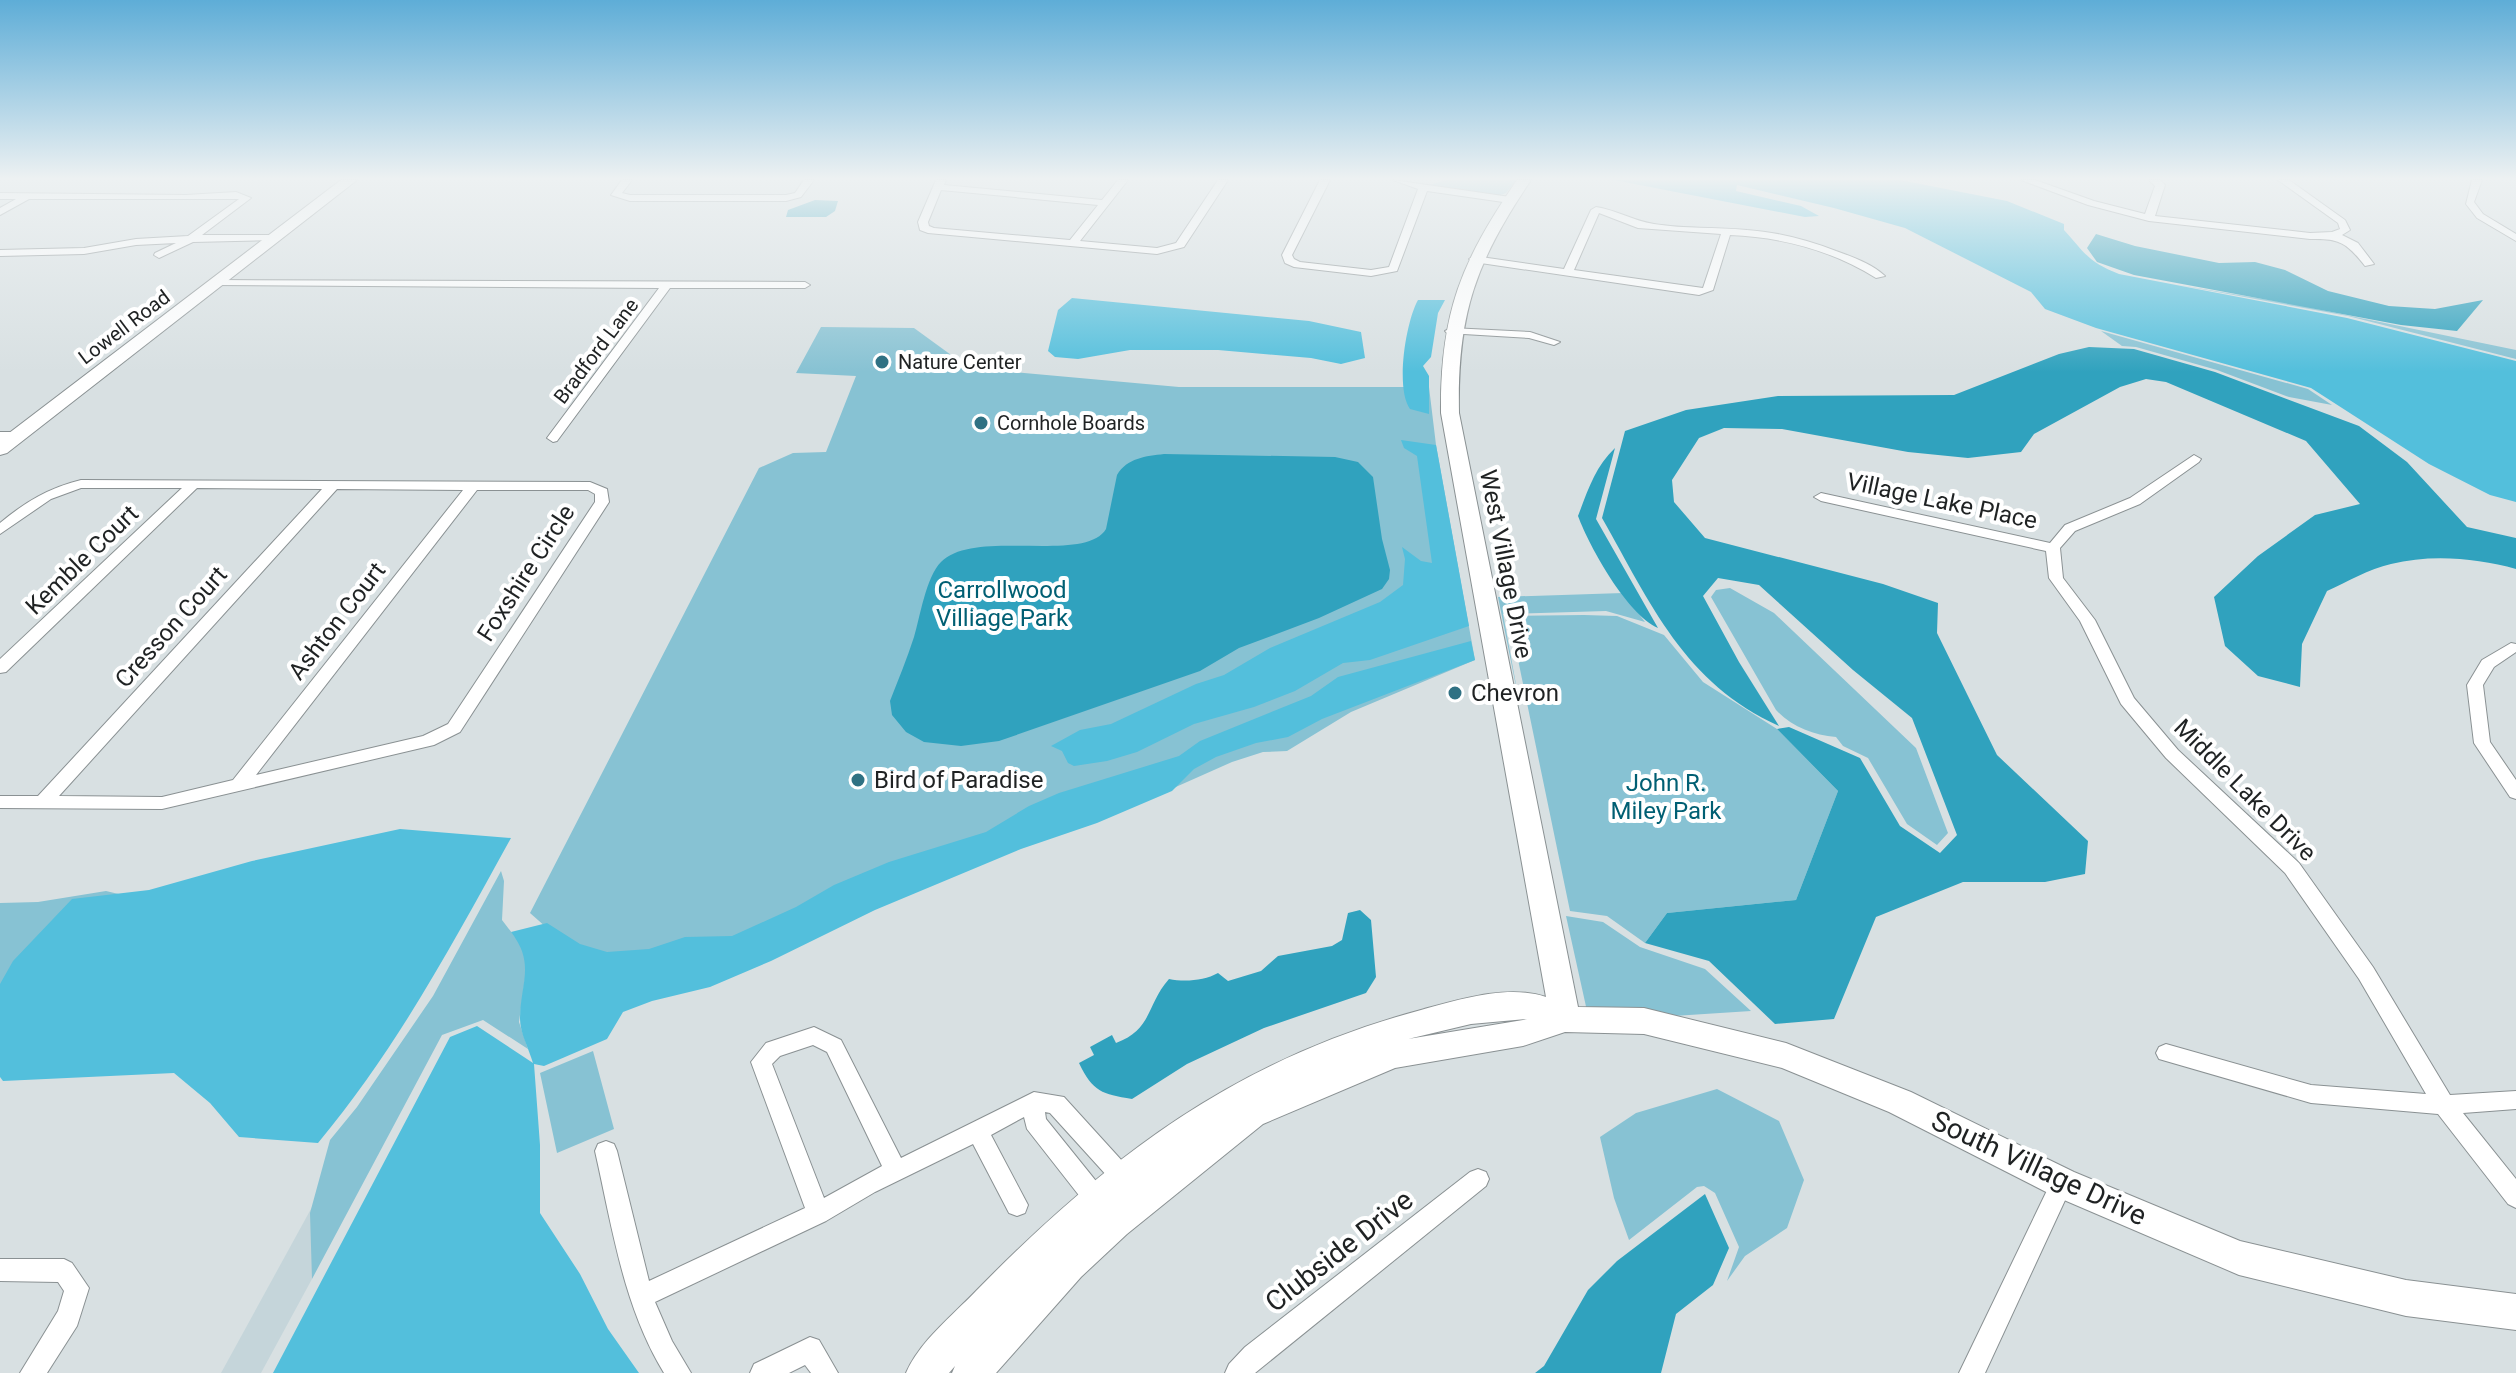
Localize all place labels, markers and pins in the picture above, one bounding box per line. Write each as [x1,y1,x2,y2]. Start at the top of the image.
place label: Nature Center [898,350,1022,374]
marker: Nature Center [873,353,891,371]
place label: Cornhole Boards [997,411,1145,435]
marker: Cornhole Boards [972,414,990,432]
place label: Chevron [1471,679,1559,707]
marker: Chevron [1446,684,1464,702]
place label: Bird of Paradise [874,766,1043,794]
marker: Bird of Paradise [849,771,867,789]

